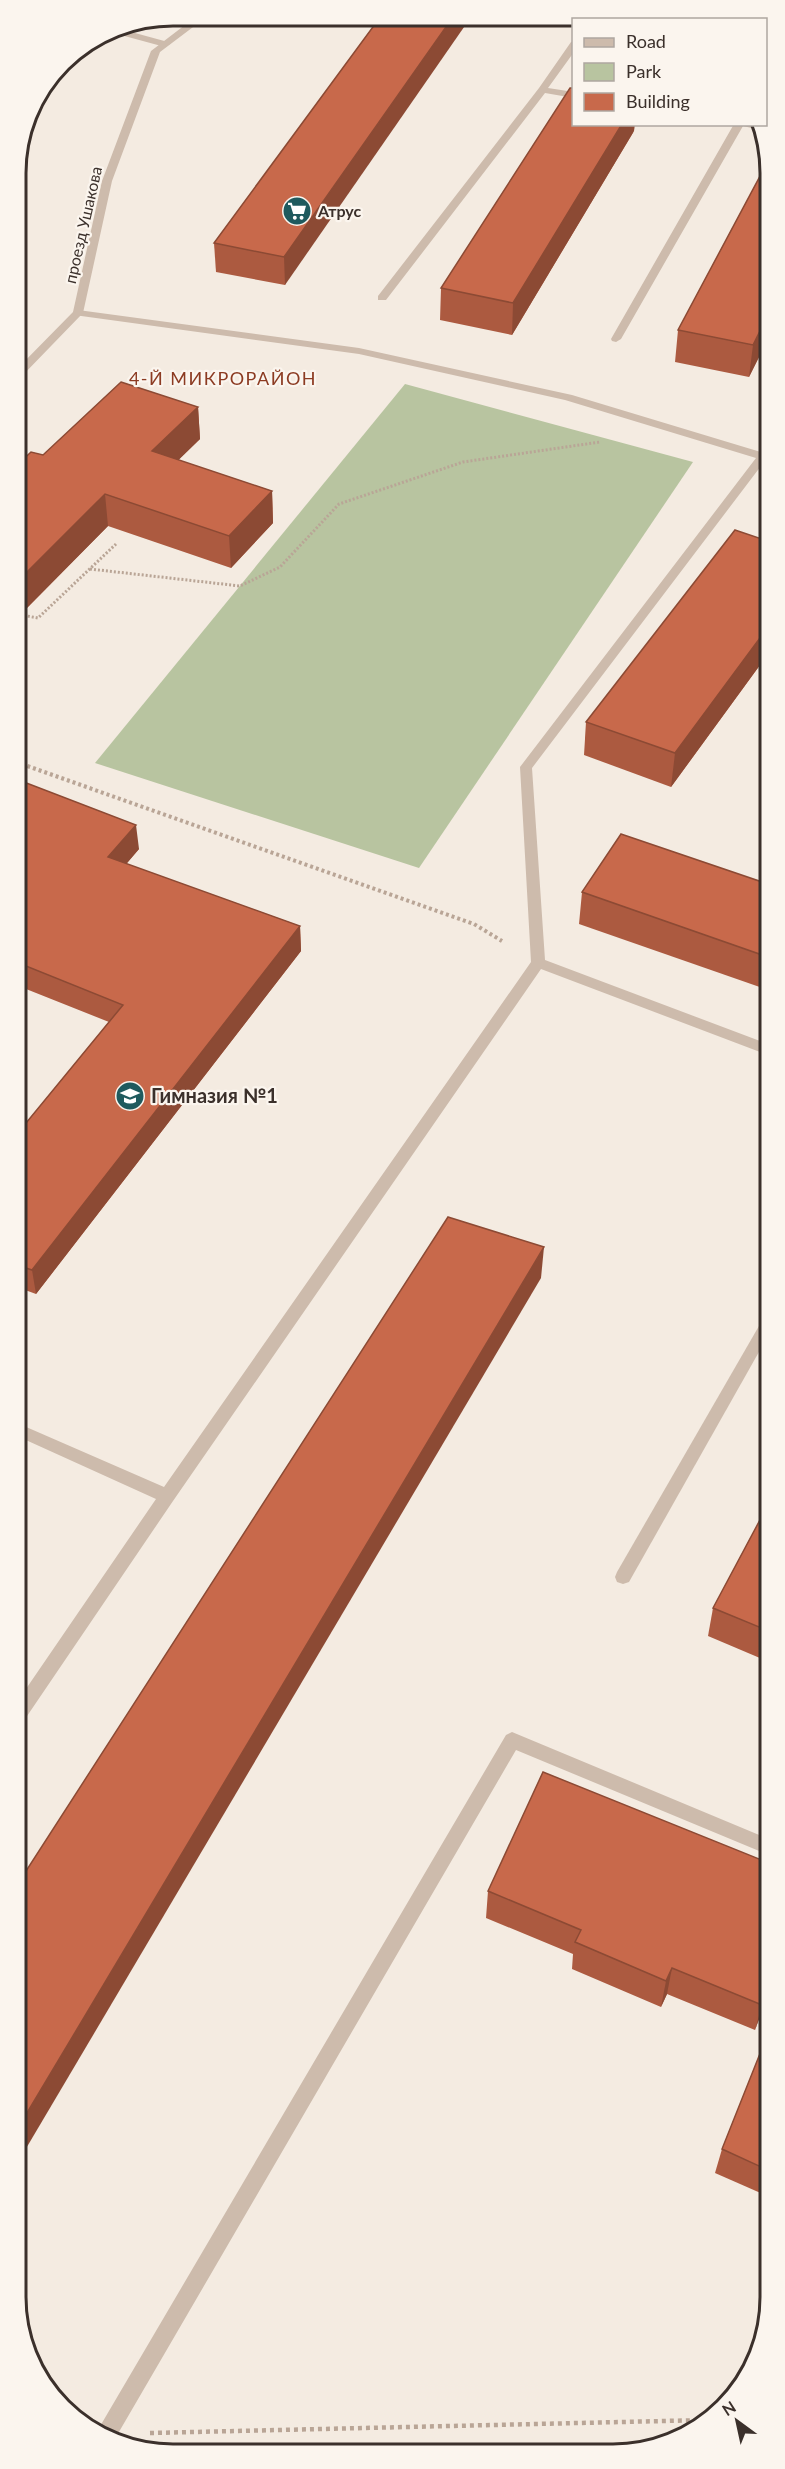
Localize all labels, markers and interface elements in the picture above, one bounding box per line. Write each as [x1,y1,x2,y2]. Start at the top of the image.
legend [572,18,767,126]
text: Road [626,30,666,52]
text: Park [626,60,662,82]
text: Building [626,90,690,112]
street label: проезд Ушакова [60,165,105,285]
supermarket icon: Атрус [281,195,313,227]
place label: Атрус [317,201,361,220]
district label: 4-Й МИКРОРАЙОН [129,367,317,389]
school or university icon: Гимназия №1 [114,1080,146,1112]
place label: Гимназия №1 [151,1083,278,1107]
north arrow [707,2391,767,2451]
text: N [718,2397,739,2419]

